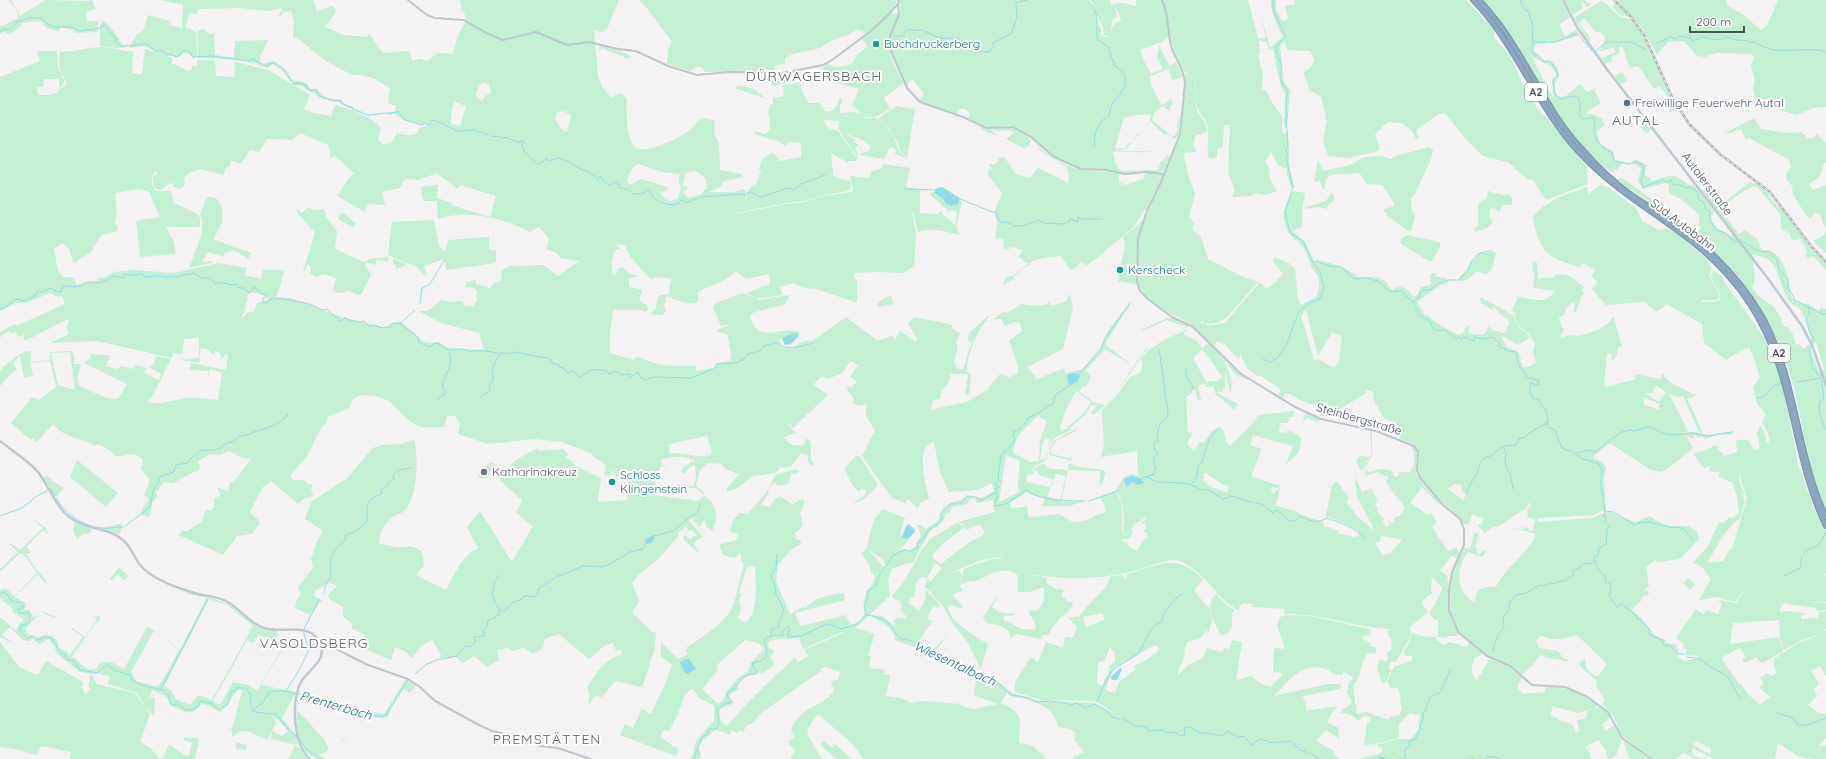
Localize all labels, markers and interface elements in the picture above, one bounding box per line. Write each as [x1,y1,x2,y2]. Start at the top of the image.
scale bar [1690,8,1744,34]
text: 200 m [1696,14,1731,29]
place label: Buchdruckerberg [884,36,980,51]
marker: Buchdruckerberg [871,39,881,49]
district label: DÜRWAGERSBACH [746,67,882,85]
road number: A2 [1525,83,1547,101]
place label: Freiwillige Feuerwehr Autal [1635,95,1784,110]
marker: Freiwillige Feuerwehr Autal [1622,98,1632,108]
district label: AUTAL [1612,111,1660,129]
street label: Autalerstraße [1679,149,1736,218]
street label: Süd Autobahn [1648,195,1719,254]
place label: Kerscheck [1128,262,1185,277]
marker: Kerscheck [1115,265,1125,275]
road number: A2 [1768,344,1790,362]
street label: Steinbergstraße [1315,399,1404,438]
place label: Katharinakreuz [492,464,577,479]
marker: Katharinakreuz [479,467,489,477]
place label: Schloss Klingenstein [620,467,687,496]
marker: Schloss Klingenstein [607,477,617,487]
district label: VASOLDSBERG [260,634,368,652]
water label: Wiesentalbach [911,637,999,689]
water label: Prenterbach [298,687,374,723]
district label: PREMSTÄTTEN [492,730,602,748]

